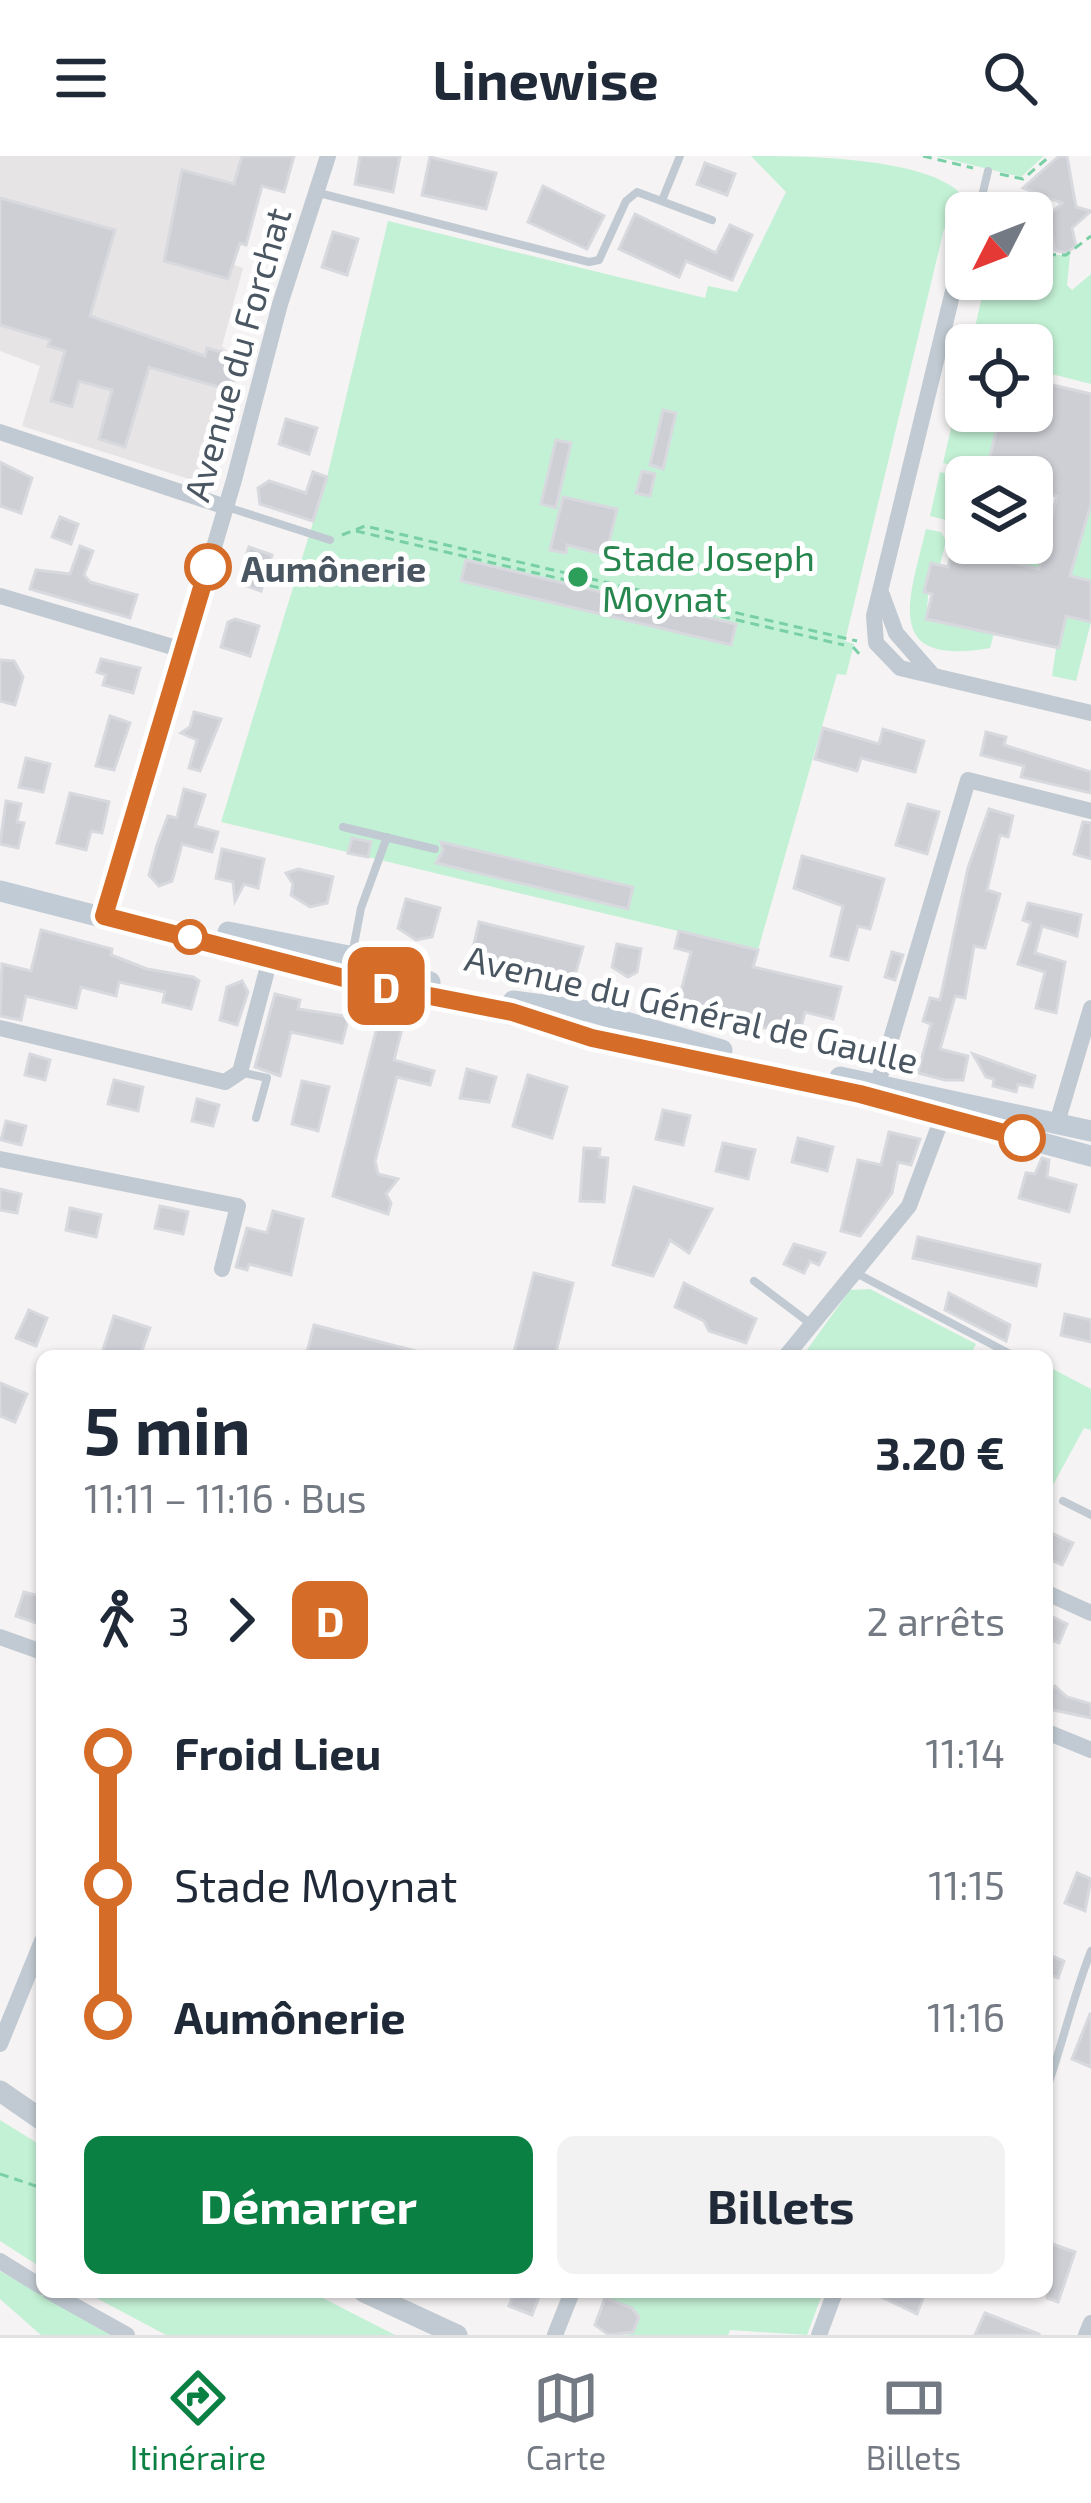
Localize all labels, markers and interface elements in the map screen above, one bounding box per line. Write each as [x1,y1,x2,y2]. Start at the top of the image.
icon: menu [48,45,114,111]
icon: search [977,45,1043,111]
text: Linewise [432,46,659,111]
north arrow [945,192,1053,300]
map controls [945,192,1053,564]
street label: Avenue du Forchat [174,202,298,506]
button: locate [945,324,1053,432]
button: layers [945,456,1053,564]
place label: Stade Joseph Moynat [602,535,815,619]
marker: Aumônerie [186,545,230,589]
place label: Aumônerie [241,546,426,589]
marker: Stade Joseph Moynat [565,564,591,590]
unlabelled marker [174,921,206,953]
street label: Avenue du Général de Gaulle [461,935,923,1081]
line badge: D [347,947,425,1025]
text: D [372,961,400,1011]
unlabelled marker [1000,1116,1044,1160]
text: 5 min [84,1389,251,1468]
text: 3.20 € [875,1425,1005,1479]
text: 11:11 – 11:16 · Bus [84,1474,367,1521]
icon: walk [84,1587,150,1653]
icon: forward [208,1587,274,1653]
text: D [316,1595,344,1645]
text: 3 [168,1597,190,1644]
text: 2 arrêts [867,1597,1005,1644]
text: Froid Lieu [174,1725,381,1779]
text: 11:14 [925,1729,1005,1776]
text: Stade Moynat [174,1857,457,1911]
text: 11:15 [928,1861,1005,1908]
text: Aumônerie [174,1989,406,2043]
text: 11:16 [927,1993,1005,2040]
button: Démarrer [84,2136,533,2274]
button: Billets [557,2136,1005,2274]
tab: Itinéraire [130,2365,266,2477]
tab: Carte [526,2365,606,2477]
tab: Billets [866,2365,961,2477]

